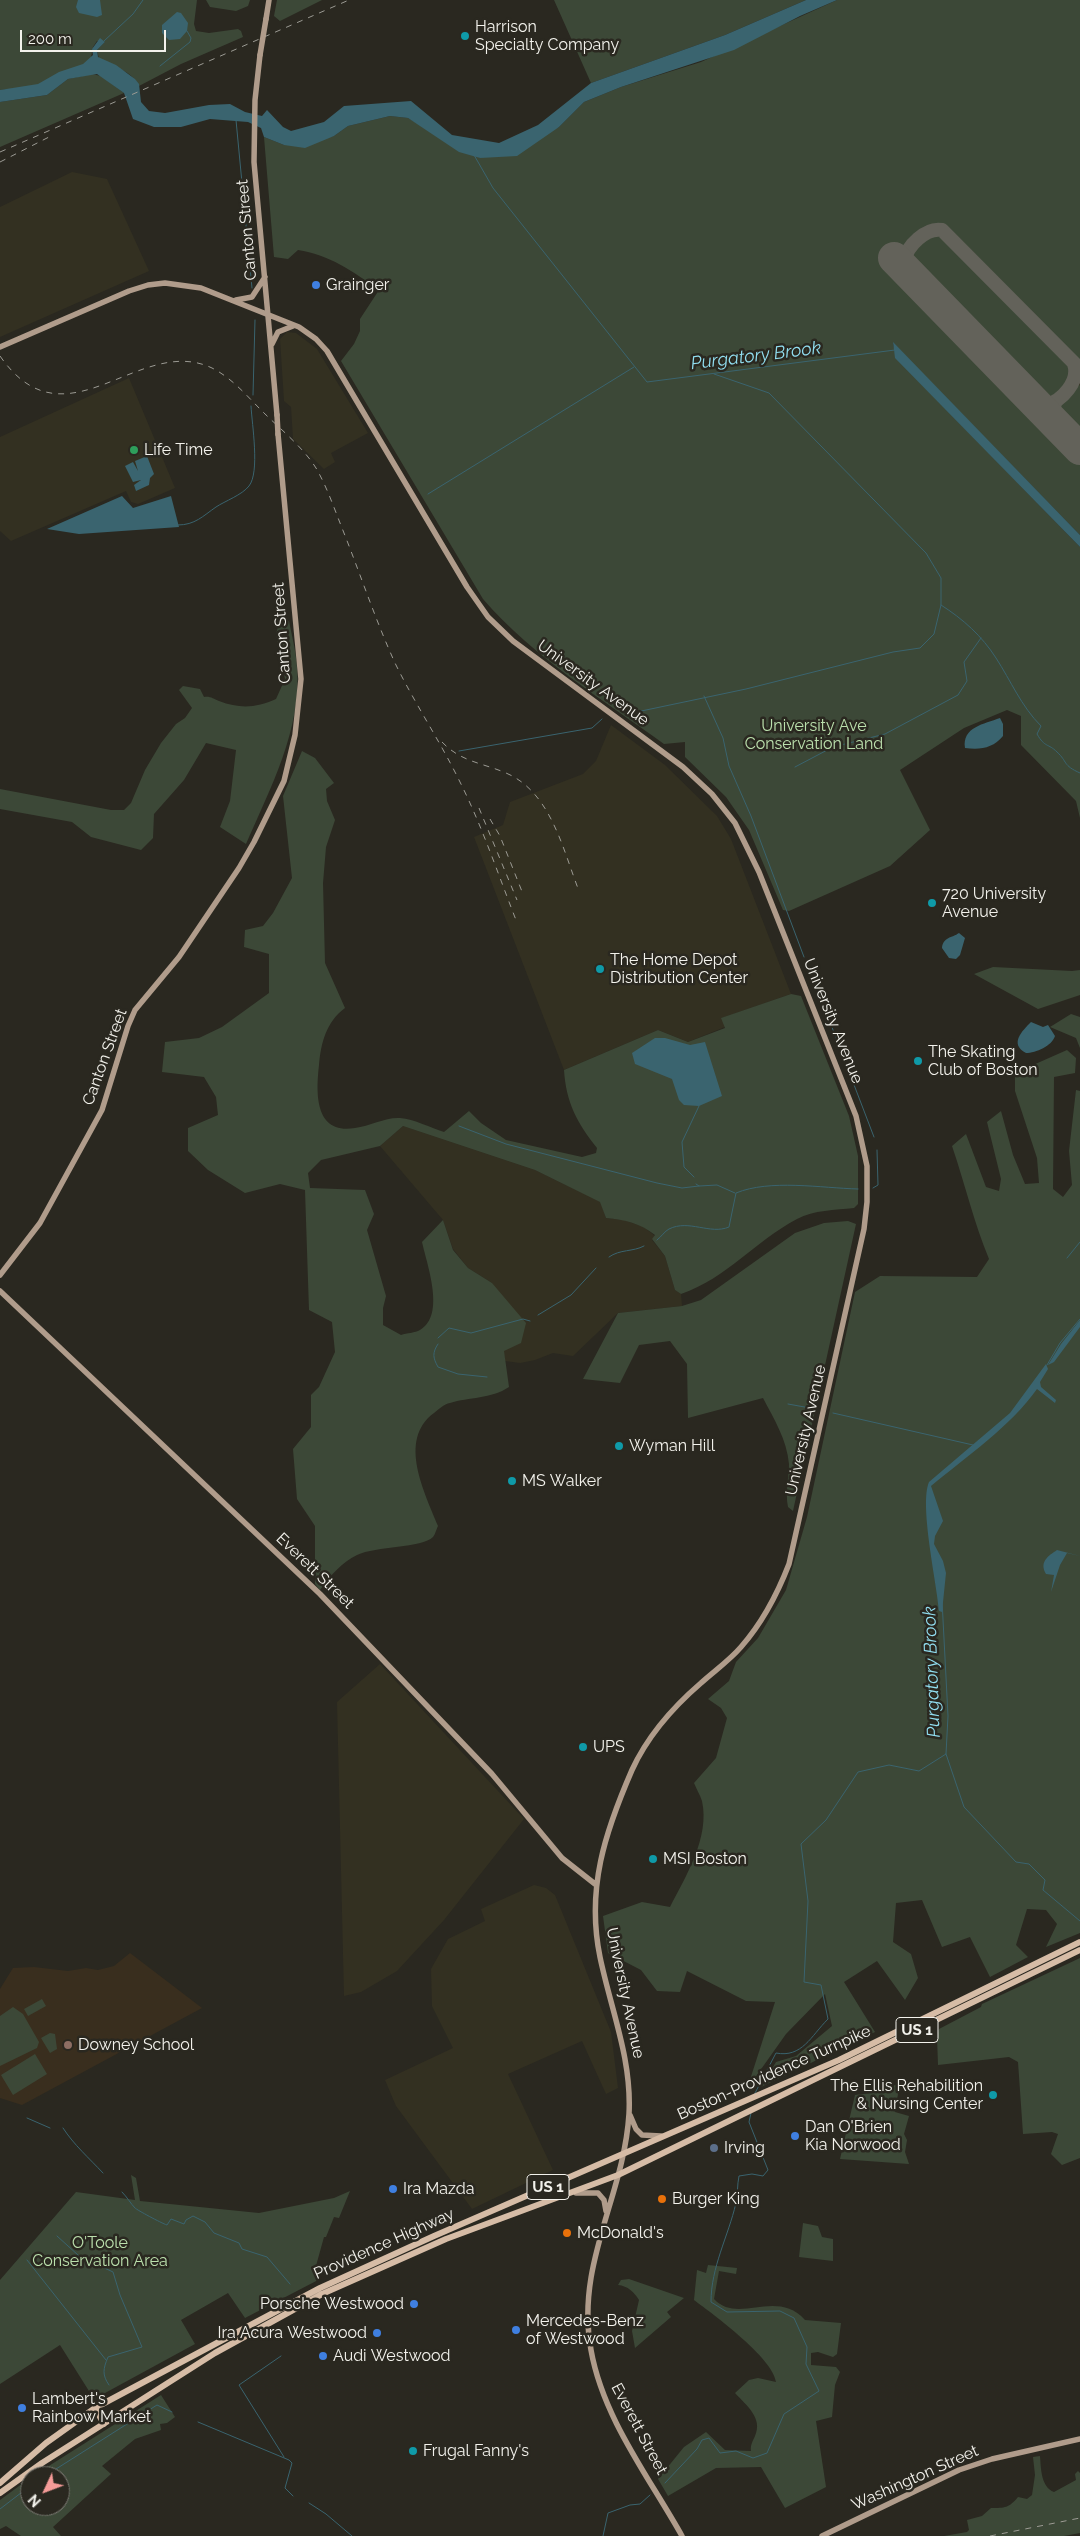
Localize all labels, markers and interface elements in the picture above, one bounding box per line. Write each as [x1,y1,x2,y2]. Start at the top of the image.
place label: Harrison Specialty Company [475,17,619,55]
scale bar [22,20,169,52]
text: 200 m [28,30,72,48]
marker: Harrison Specialty Company [459,30,471,42]
street label: Canton Street [233,179,261,281]
place label: Grainger [326,275,389,295]
marker: Grainger [310,279,322,291]
water label: Purgatory Brook [689,337,823,375]
place label: Life Time [144,440,213,460]
marker: Life Time [128,444,140,456]
street label: Canton Street [269,582,295,684]
street label: University Avenue [533,636,653,730]
park label: University Ave Conservation Land [745,716,883,754]
place label: 720 University Avenue [942,884,1046,922]
marker: 720 University Avenue [926,897,938,909]
place label: The Home Depot Distribution Center [610,950,748,988]
street label: University Avenue [799,956,867,1086]
marker: The Home Depot Distribution Center [594,963,606,975]
street label: Canton Street [79,1006,131,1108]
place label: The Skating Club of Boston [928,1042,1037,1080]
marker: The Skating Club of Boston [912,1055,924,1067]
street label: University Avenue [782,1363,830,1497]
place label: Wyman Hill [629,1436,715,1456]
marker: Wyman Hill [613,1440,625,1452]
place label: MS Walker [522,1471,602,1491]
marker: MS Walker [506,1475,518,1487]
street label: Everett Street [272,1529,358,1613]
water label: Purgatory Brook [919,1606,945,1738]
place label: UPS [593,1737,625,1757]
marker: UPS [577,1741,589,1753]
place label: MSI Boston [663,1849,747,1869]
marker: MSI Boston [647,1853,659,1865]
street label: University Avenue [602,1926,648,2060]
road number: US 1 [896,2018,938,2042]
street label: Boston-Providence Turnpike [674,2022,874,2124]
place label: Downey School [78,2035,194,2055]
marker: Downey School [62,2039,74,2051]
place label: The Ellis Rehabilition & Nursing Center [830,2076,983,2114]
marker: The Ellis Rehabilition & Nursing Center [987,2089,999,2101]
place label: Dan O'Brien Kia Norwood [805,2117,901,2155]
marker: Dan O'Brien Kia Norwood [789,2130,801,2142]
place label: Irving [724,2138,765,2158]
marker: Irving [708,2142,720,2154]
road number: US 1 [527,2174,569,2200]
place label: Ira Mazda [403,2179,474,2199]
marker: Ira Mazda [387,2183,399,2195]
place label: Burger King [672,2189,760,2209]
marker: Burger King [656,2193,668,2205]
street label: Providence Highway [311,2204,457,2284]
place label: McDonald's [577,2223,664,2243]
marker: McDonald's [561,2227,573,2239]
park label: O'Toole Conservation Area [32,2233,168,2271]
place label: Porsche Westwood [260,2294,404,2314]
marker: Porsche Westwood [408,2298,420,2310]
place label: Mercedes-Benz of Westwood [526,2311,644,2349]
place label: Ira Acura Westwood [218,2323,367,2343]
marker: Mercedes-Benz of Westwood [510,2324,522,2336]
marker: Ira Acura Westwood [371,2327,383,2339]
place label: Audi Westwood [333,2346,451,2366]
marker: Audi Westwood [317,2350,329,2362]
street label: Everett Street [607,2380,671,2478]
place label: Lambert's Rainbow Market [32,2389,151,2427]
marker: Lambert's Rainbow Market [16,2402,28,2414]
place label: Frugal Fanny's [423,2441,529,2461]
street label: Washington Street [849,2441,981,2515]
marker: Frugal Fanny's [407,2445,419,2457]
north arrow [20,2466,70,2516]
text: N [25,2491,44,2510]

